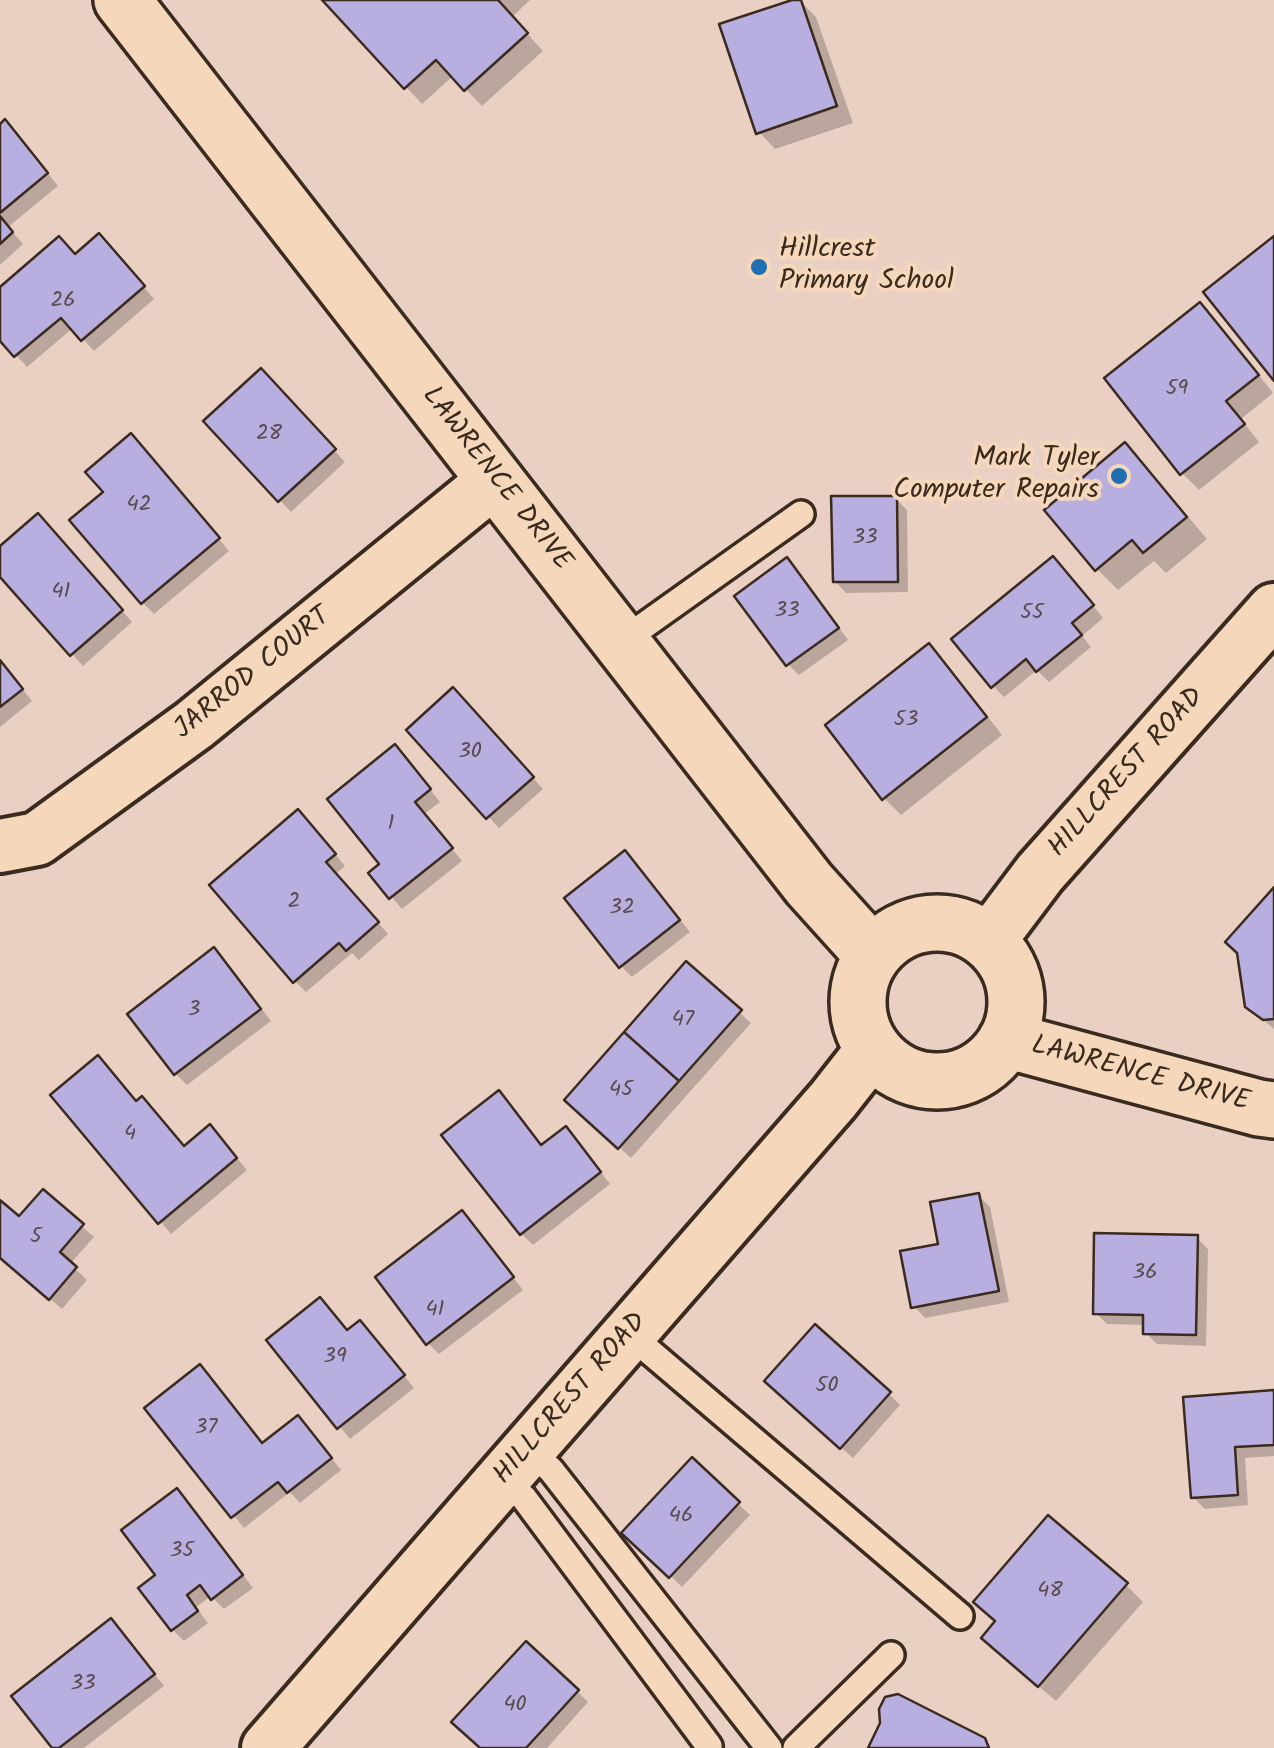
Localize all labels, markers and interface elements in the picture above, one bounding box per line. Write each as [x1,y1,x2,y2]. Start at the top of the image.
place label: Hillcrest Primary School [779,234,954,300]
marker: Hillcrest Primary School [748,256,770,278]
house number: 26 [50,289,76,315]
house number: 59 [1166,377,1188,403]
street label: LAWRENCE DRIVE [413,381,577,579]
house number: 28 [256,422,282,448]
place label: Mark Tyler Computer Repairs [893,443,1099,509]
marker: Mark Tyler Computer Repairs [1108,465,1130,487]
house number: 42 [127,493,151,519]
house number: 33 [852,526,878,552]
house number: 41 [51,580,71,606]
house number: 33 [774,599,800,625]
house number: 55 [1020,601,1044,627]
street label: JARROD COURT [169,602,339,748]
street label: HILLCREST ROAD [1043,682,1213,866]
house number: 53 [894,708,918,734]
house number: 30 [458,740,482,766]
house number: 1 [388,812,394,838]
house number: 2 [288,890,300,916]
house number: 32 [609,896,635,922]
house number: 3 [188,998,200,1024]
house number: 47 [672,1008,694,1034]
street label: LAWRENCE DRIVE [1027,1031,1253,1121]
house number: 45 [609,1078,633,1104]
house number: 4 [124,1122,136,1148]
house number: 5 [30,1225,42,1251]
house number: 36 [1133,1261,1157,1287]
house number: 41 [425,1298,445,1324]
street label: HILLCREST ROAD [488,1307,656,1493]
house number: 39 [323,1345,347,1371]
house number: 50 [816,1374,838,1400]
house number: 37 [195,1416,217,1442]
house number: 46 [669,1504,693,1530]
house number: 35 [170,1539,194,1565]
house number: 48 [1037,1579,1063,1605]
house number: 33 [70,1672,96,1698]
house number: 40 [503,1693,527,1719]

